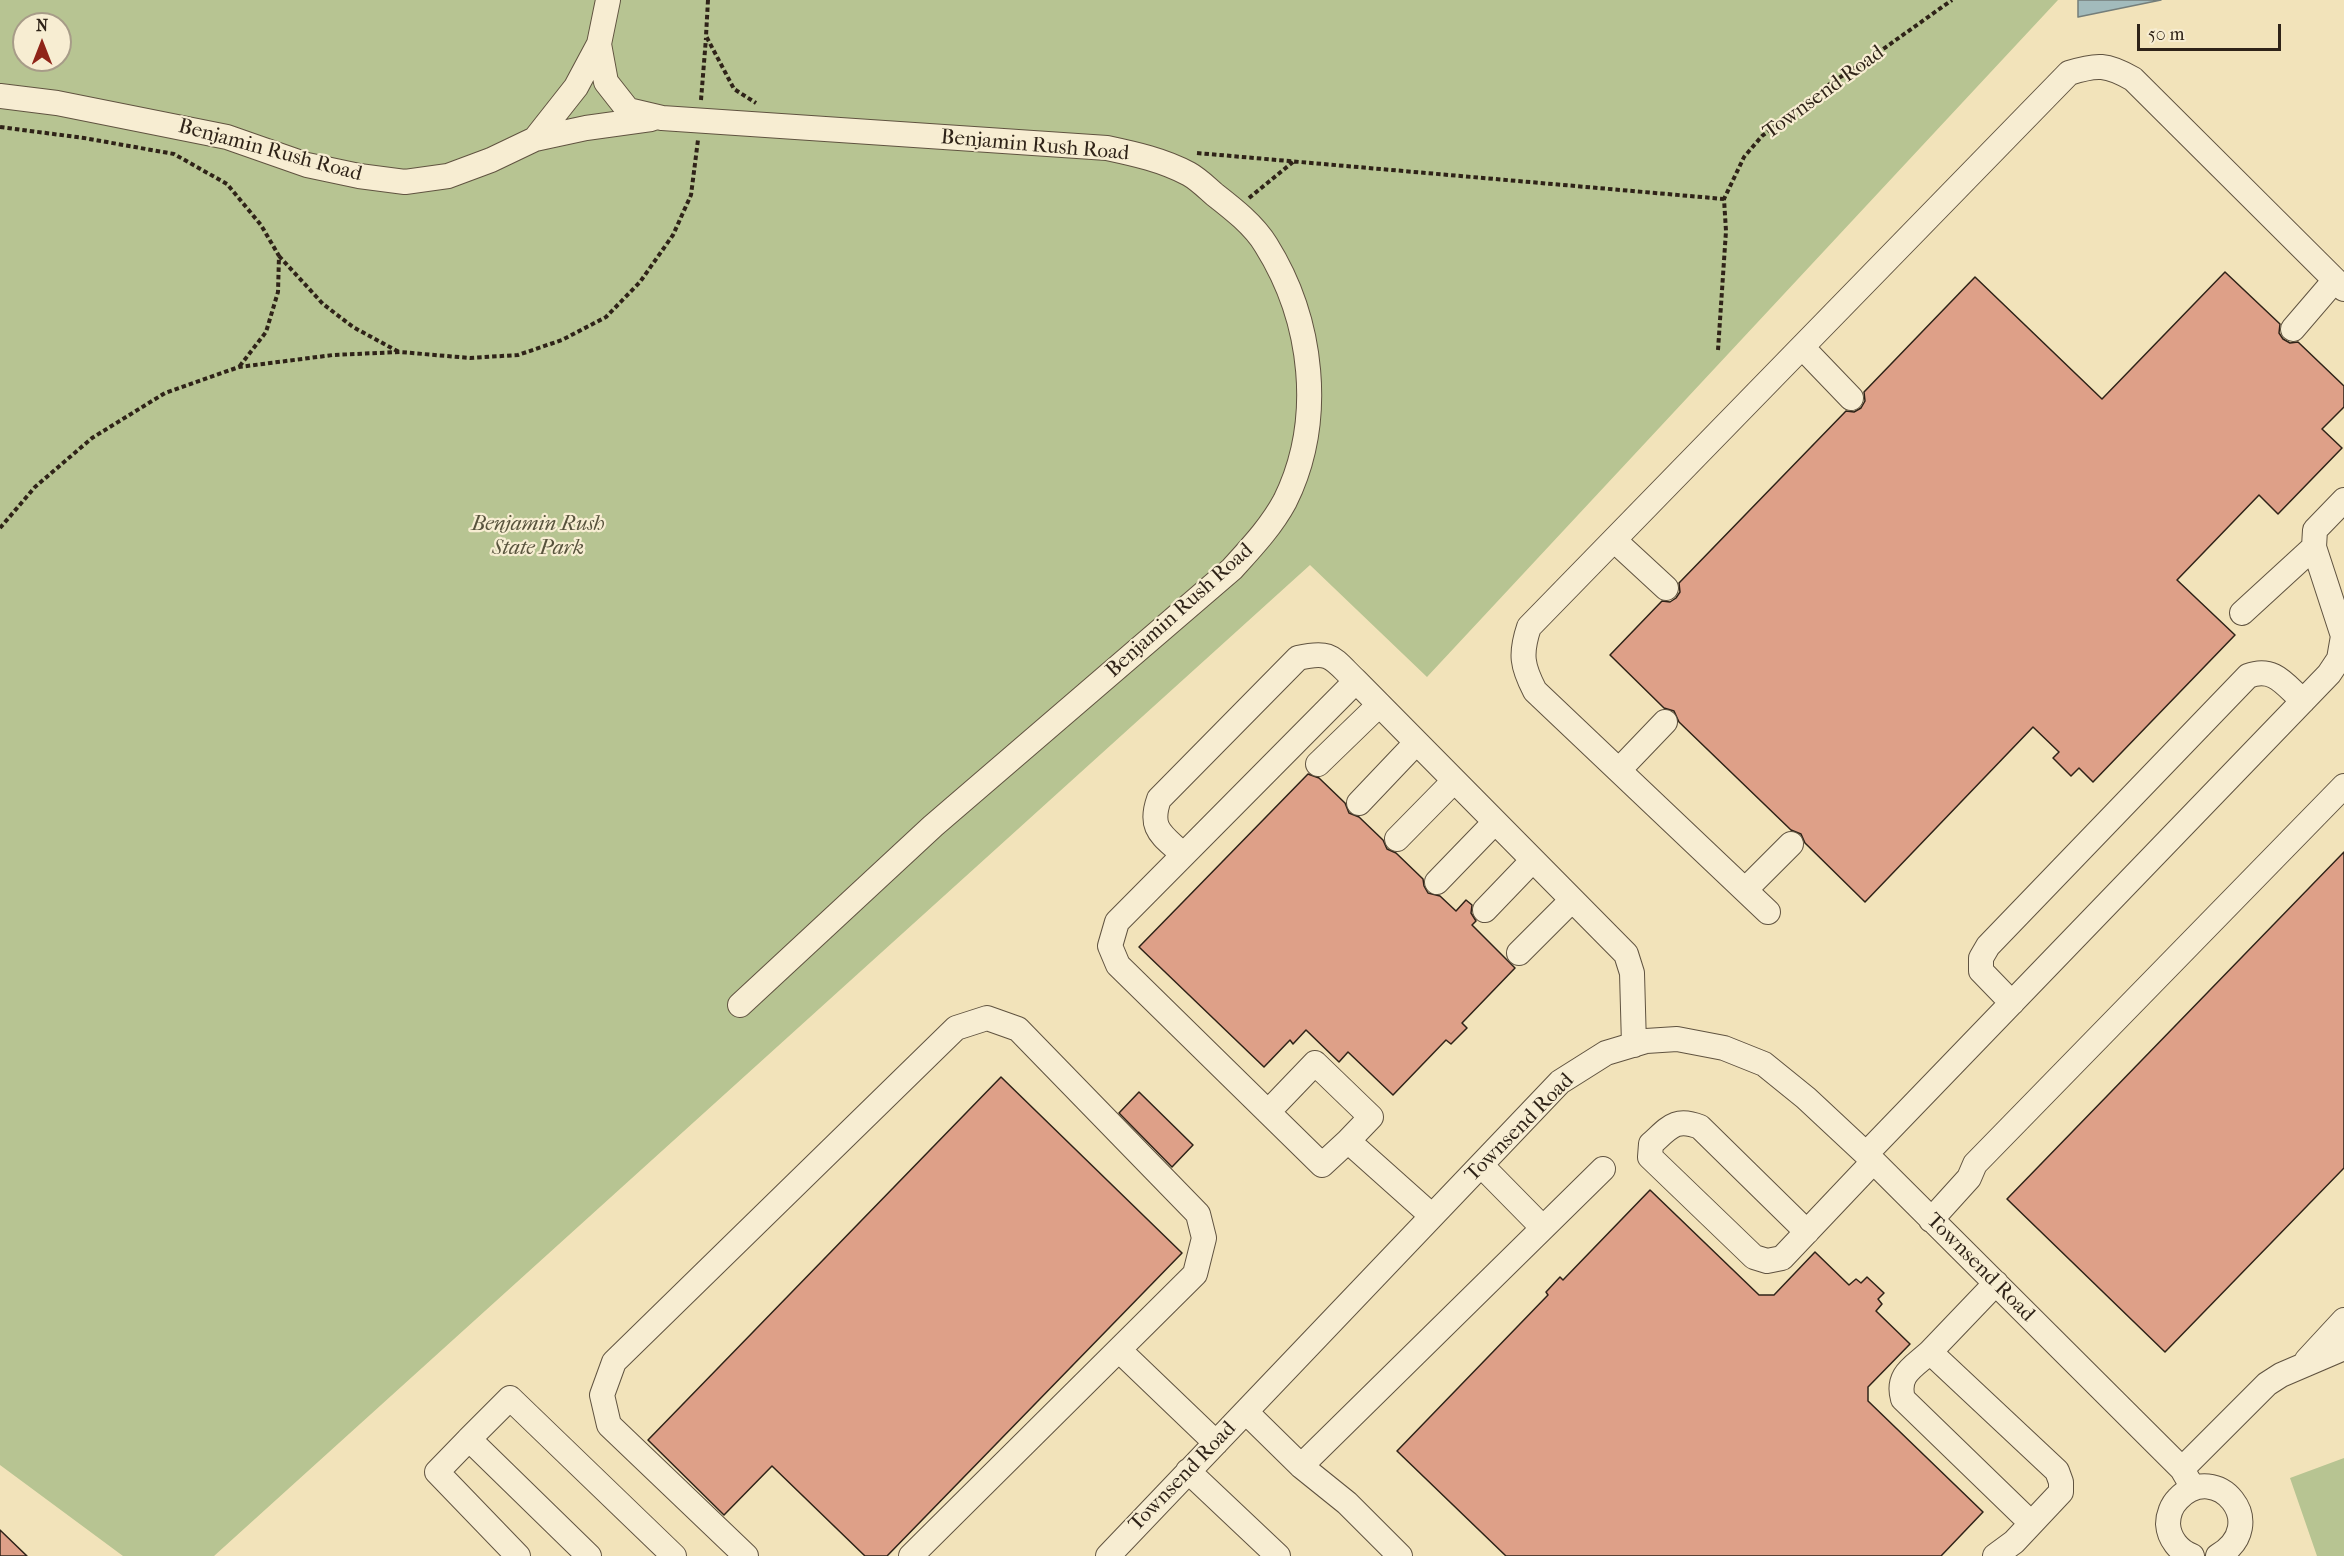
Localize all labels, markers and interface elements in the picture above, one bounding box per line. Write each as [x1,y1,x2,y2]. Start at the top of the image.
north arrow [12,12,72,72]
scale bar [2140,12,2284,50]
text: N [36,16,48,35]
text: 50 m [2148,24,2184,45]
street label: Townsend Road [1759,41,1889,145]
street label: Benjamin Rush Road [175,114,365,188]
street label: Benjamin Rush Road [940,125,1130,167]
park label: Benjamin Rush State Park [471,512,605,562]
street label: Benjamin Rush Road [1101,538,1259,684]
street label: Townsend Road [1460,1068,1580,1188]
street label: Townsend Road [1920,1208,2040,1328]
street label: Townsend Road [1124,1417,1242,1537]

